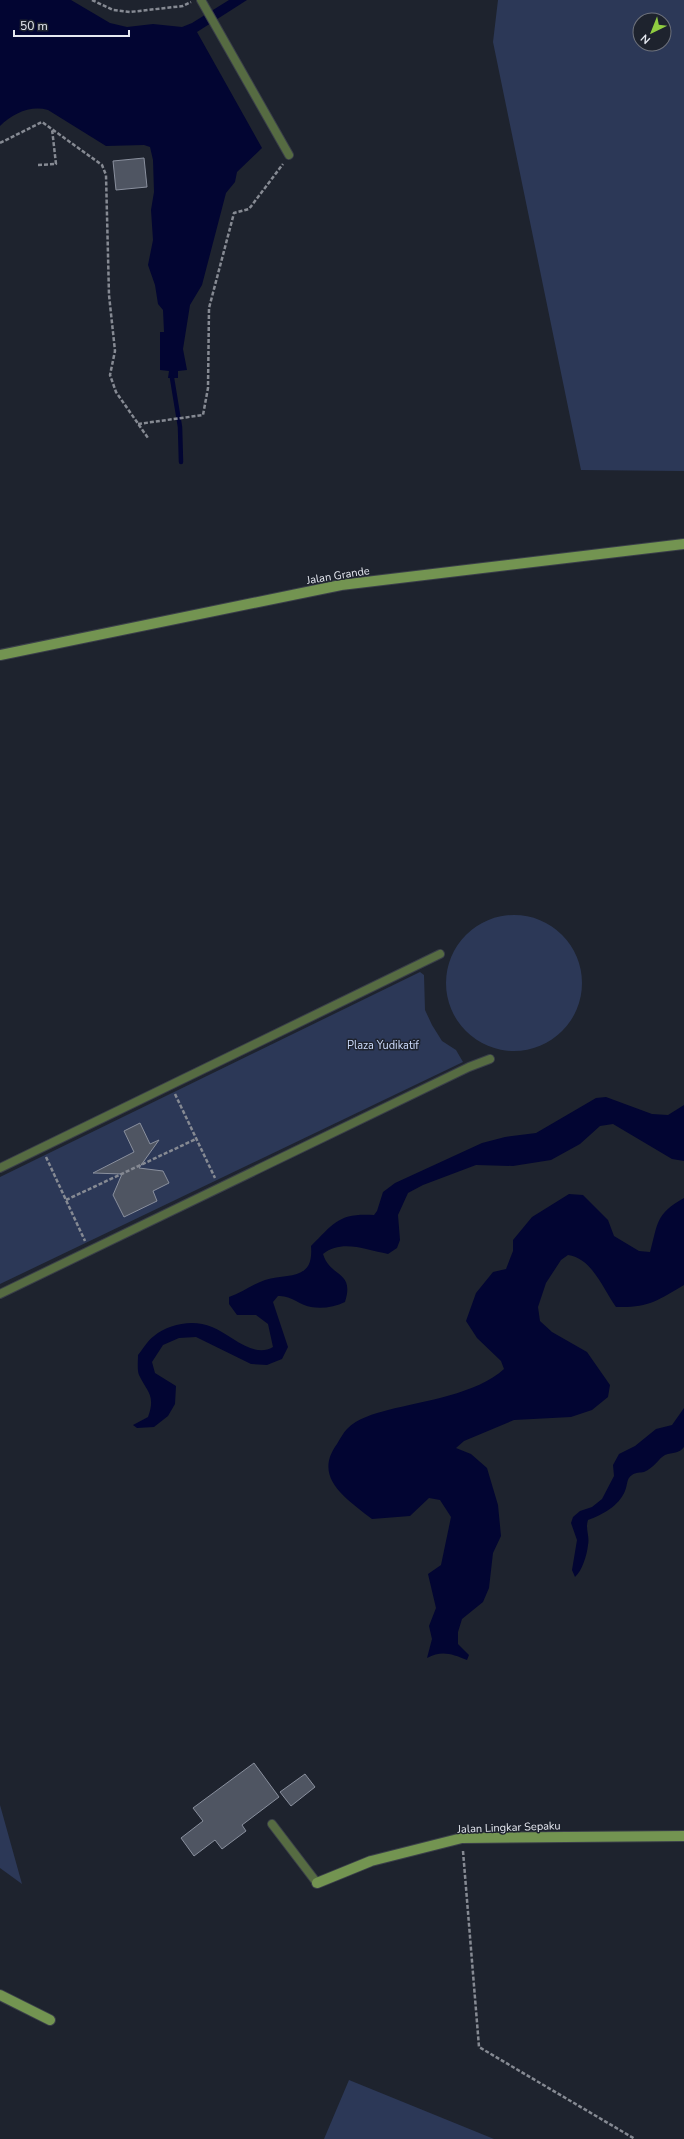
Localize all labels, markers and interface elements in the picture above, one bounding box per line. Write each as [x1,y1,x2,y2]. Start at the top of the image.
scale bar [14,12,129,38]
north arrow [632,12,672,52]
text: 50 m [20,18,48,34]
text: N [637,31,654,47]
street label: Jalan Grande [304,563,371,588]
park label: Plaza Yudikatif [347,1038,419,1053]
street label: Jalan Lingkar Sepaku [456,1818,561,1837]

